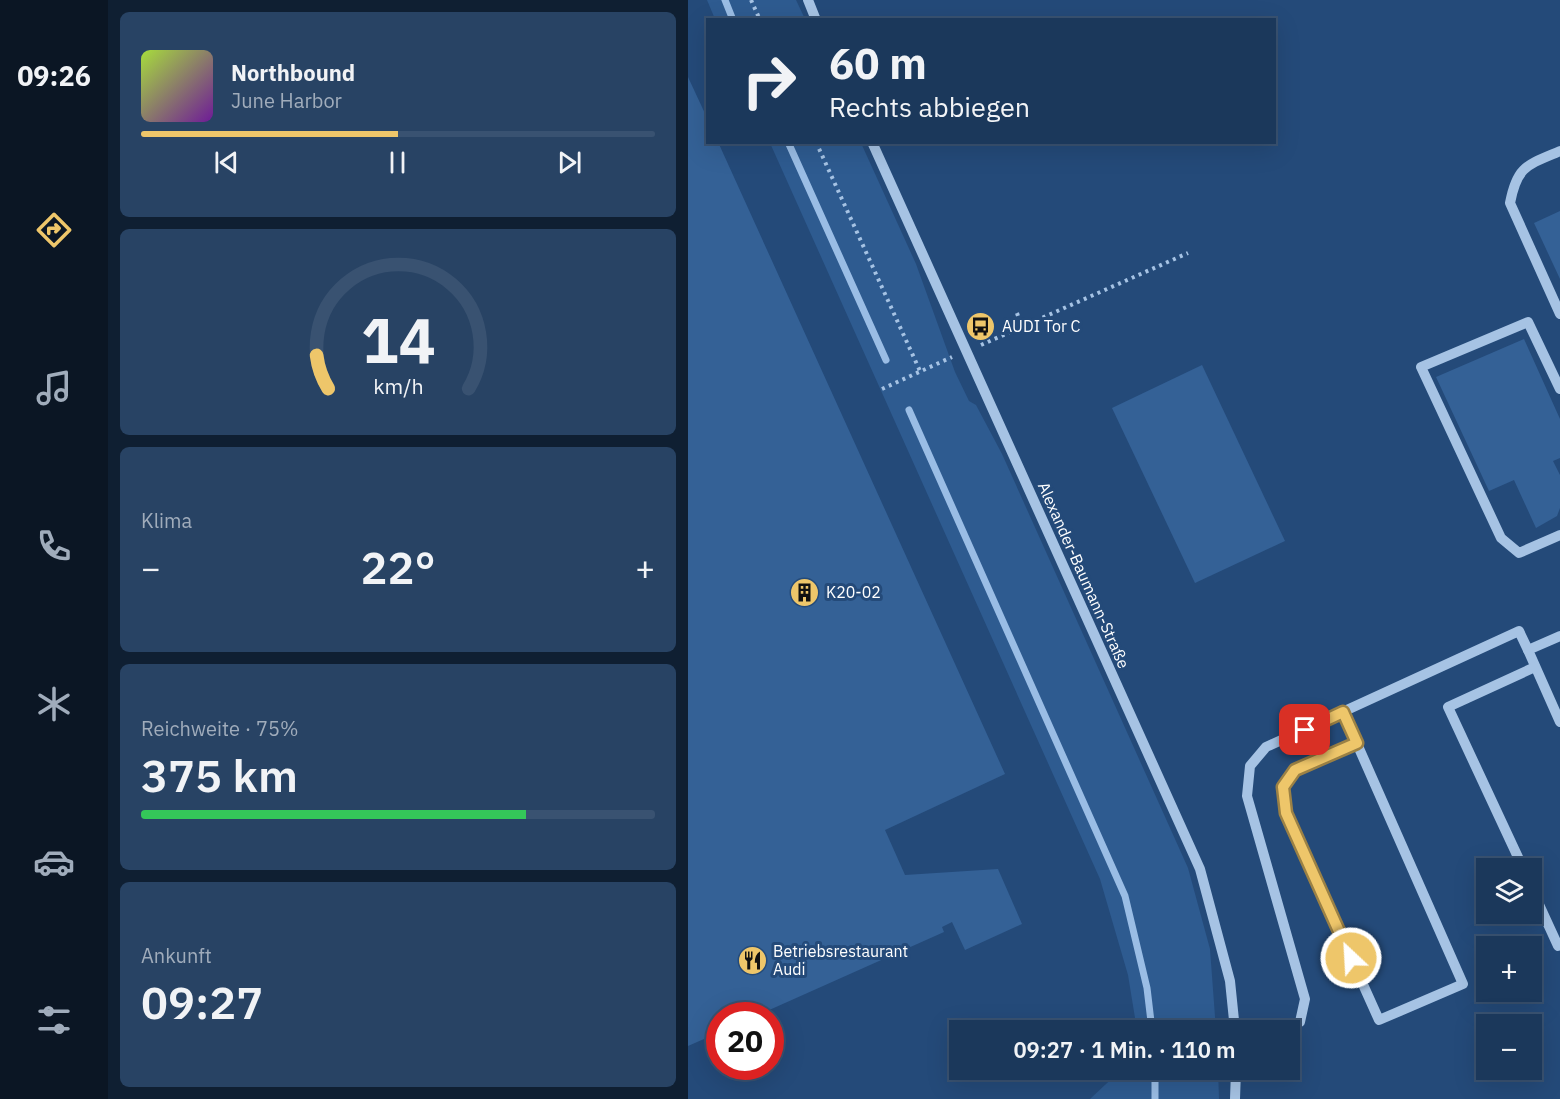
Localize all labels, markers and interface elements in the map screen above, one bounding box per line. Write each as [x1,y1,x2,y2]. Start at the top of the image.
text: 60 m [829,36,927,91]
icon: right [730,42,808,120]
text: 09:26 [17,58,91,93]
text: Northbound [231,58,355,87]
text: June Harbor [231,87,342,114]
text: Rechts abbiegen [829,89,1030,124]
icon: previous [210,146,243,179]
icon: pause [381,146,414,179]
icon: next [553,146,586,179]
icon: directions [33,209,75,251]
text: 14 [361,299,435,380]
bus stop icon: AUDI Tor C [965,310,997,342]
place label: AUDI Tor C [1002,316,1081,336]
icon: music [33,367,75,409]
text: km/h [373,373,423,401]
street label: Alexander-Baumann-Straße [1034,479,1134,672]
text: Klima [141,507,192,534]
icon: phone [33,525,75,567]
text: 22° [360,538,436,596]
text: − [141,546,161,589]
text: + [635,546,655,589]
building icon: K20-02 [789,576,821,608]
place label: K20-02 [826,582,881,602]
icon: climate [33,683,75,725]
pin [1279,704,1330,755]
icon: arrive [1288,713,1321,746]
text: Reichweite · 75% [141,715,298,742]
text: 375 km [141,746,298,804]
icon: car [33,841,75,883]
map controls [1476,858,1542,1080]
button: layers [1476,858,1542,924]
position arrow [1319,926,1383,990]
button: + [1476,936,1542,1002]
place label: Betriebsrestaurant Audi [773,941,908,979]
text: Ankunft [141,942,212,969]
restaurant icon: Betriebsrestaurant Audi [736,944,768,976]
text: 09:27 [141,973,263,1031]
icon: filters [33,999,75,1041]
speed limit sign: 20 [706,1002,784,1080]
button: − [1476,1014,1542,1080]
text: 09:27 · 1 Min. · 110 m [1013,1035,1236,1064]

